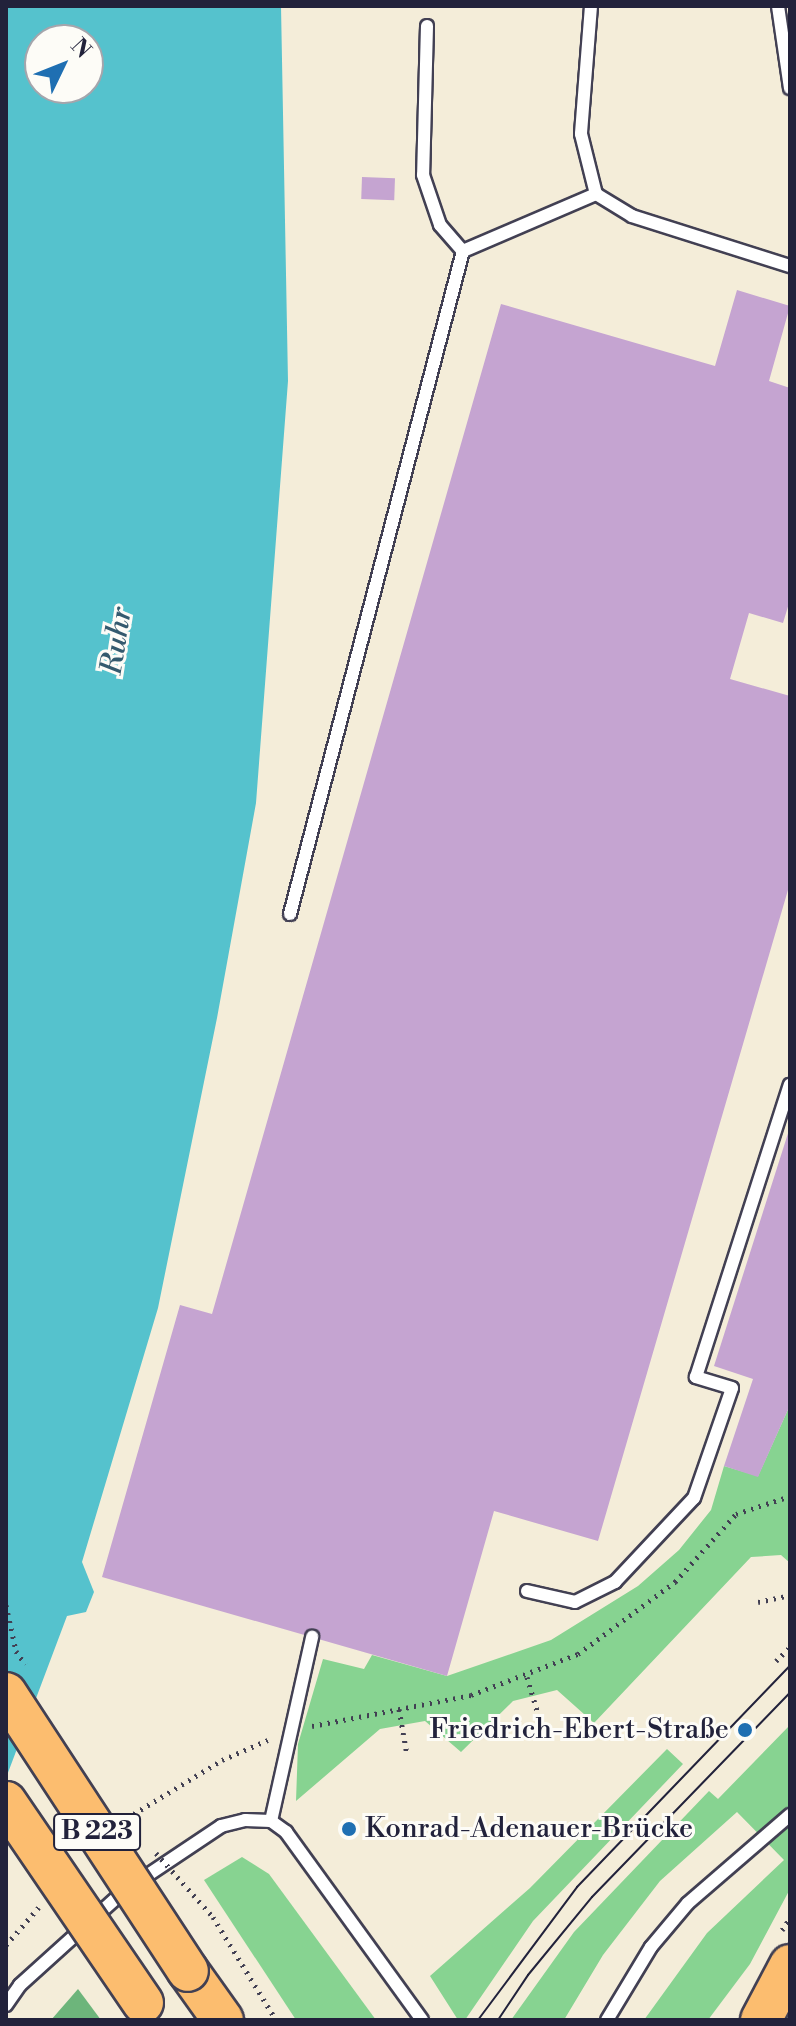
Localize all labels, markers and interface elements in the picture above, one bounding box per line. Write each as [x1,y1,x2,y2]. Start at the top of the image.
north arrow [24,24,104,104]
text: N [65,33,96,64]
water label: Ruhr [94,605,140,677]
place label: Friedrich-Ebert-Straße [429,1713,729,1747]
marker: Friedrich-Ebert-Straße [736,1721,754,1739]
road number: B 223 [53,1810,141,1854]
place label: Konrad-Adenauer-Brücke [365,1812,693,1846]
marker: Konrad-Adenauer-Brücke [340,1820,358,1838]

